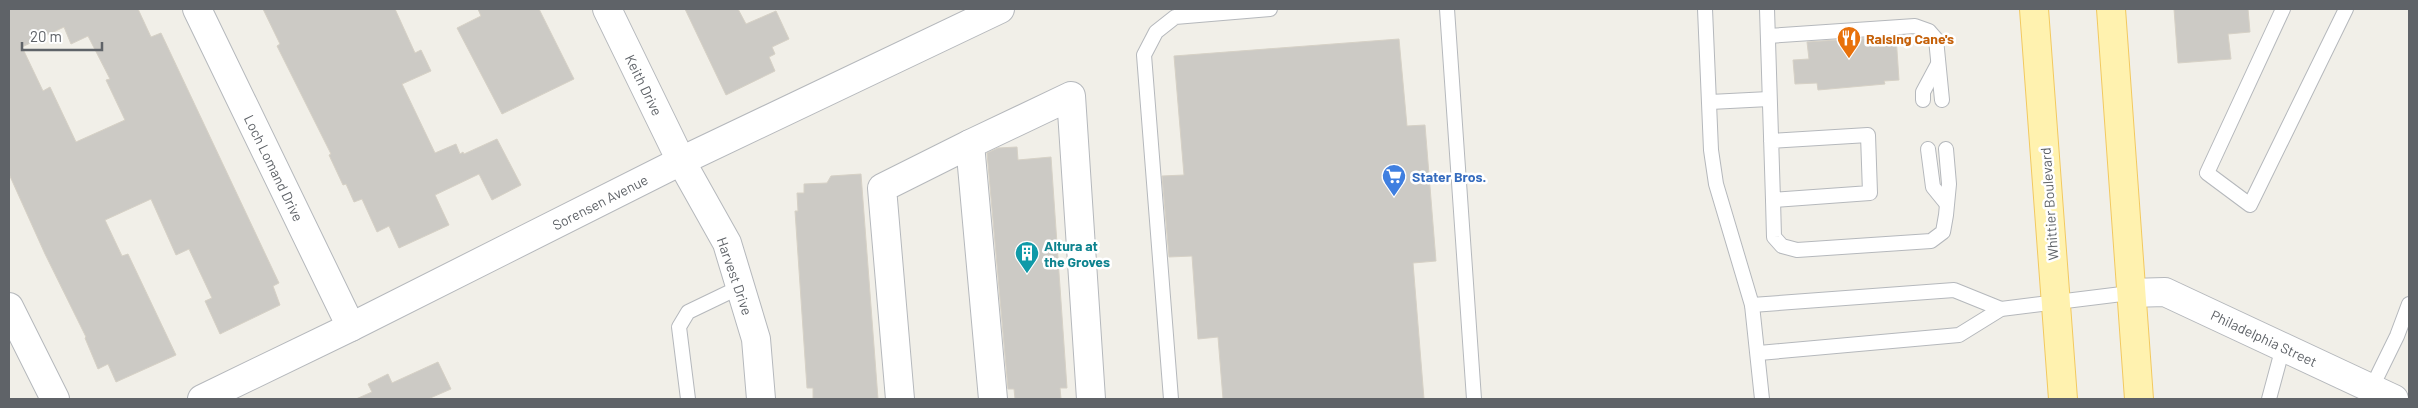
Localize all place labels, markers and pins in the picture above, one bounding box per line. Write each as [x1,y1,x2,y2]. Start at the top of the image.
restaurant icon: Raising Cane's [1836,25,1862,59]
place label: Raising Cane's [1866,30,1954,47]
supermarket icon: Stater Bros. [1381,163,1407,197]
place label: Stater Bros. [1412,168,1486,185]
place label: Altura at the Groves [1044,237,1110,270]
building icon: Altura at the Groves [1014,240,1040,274]

